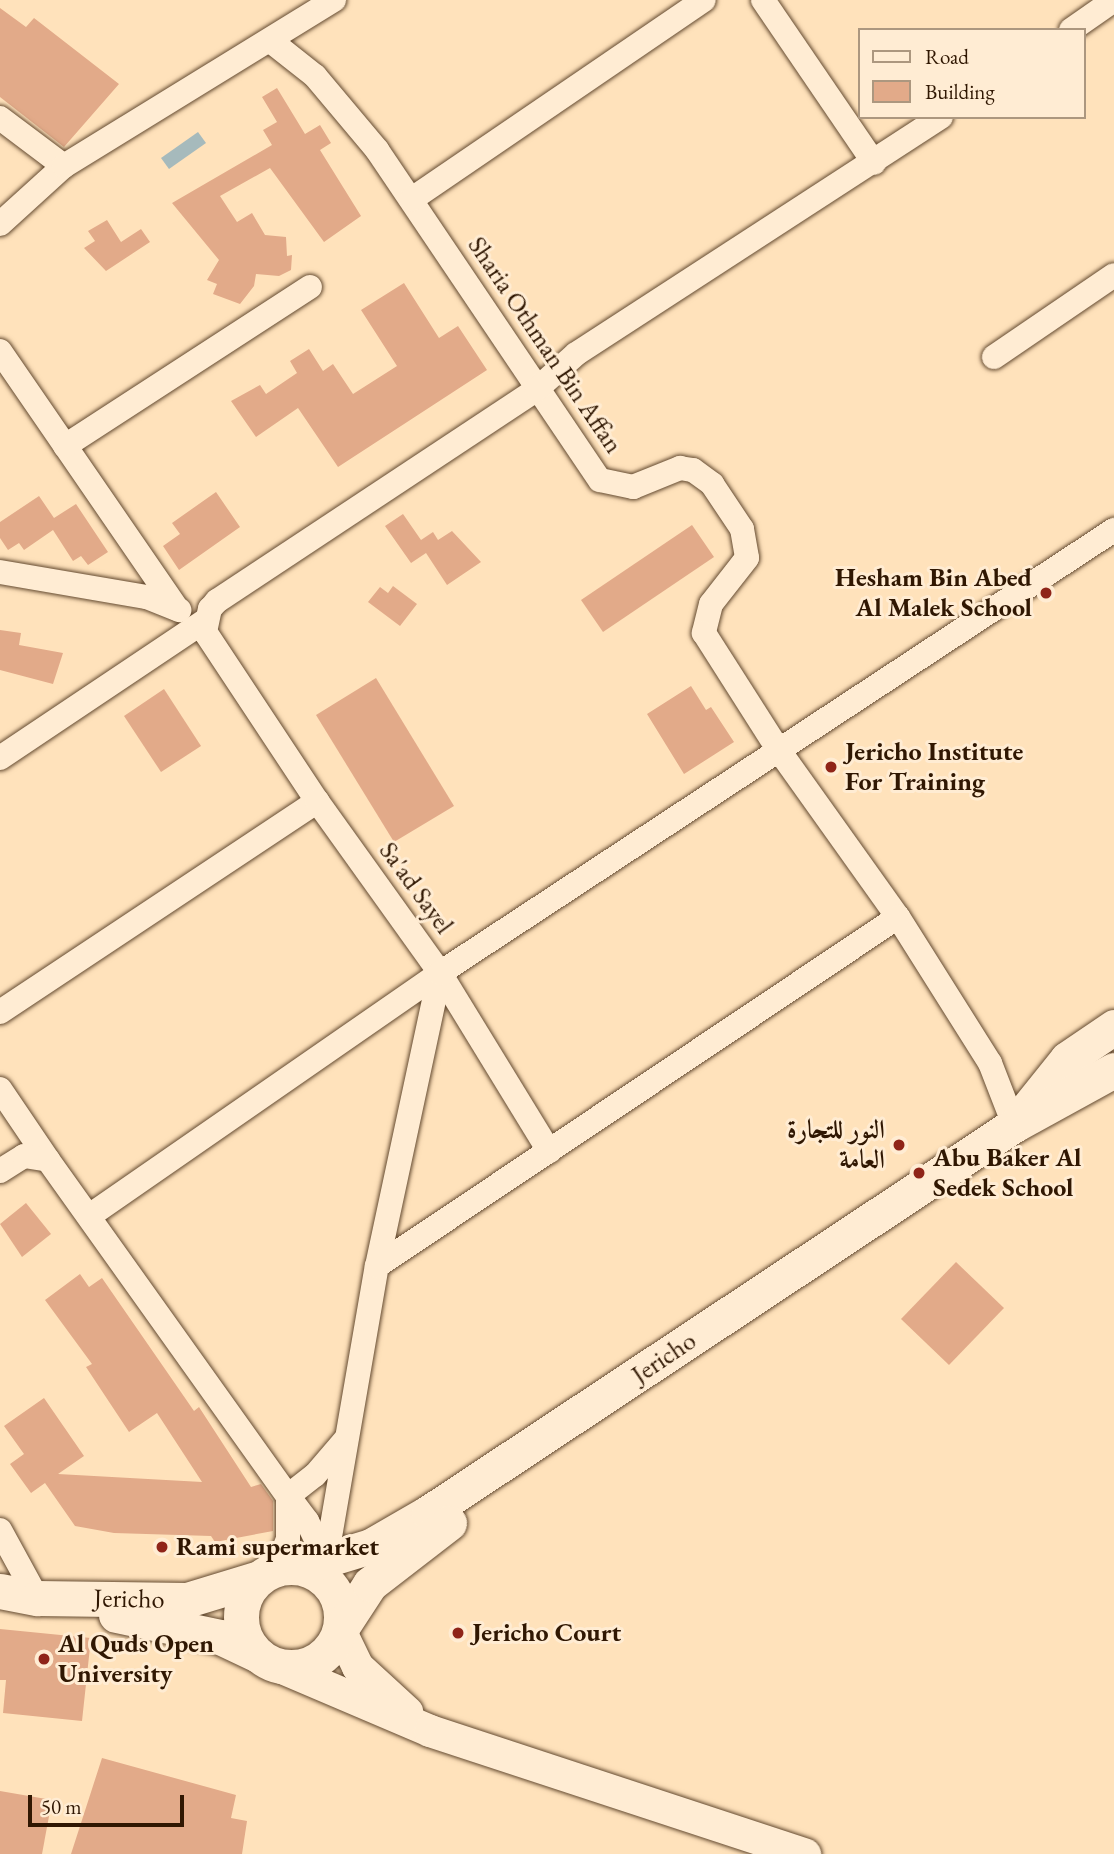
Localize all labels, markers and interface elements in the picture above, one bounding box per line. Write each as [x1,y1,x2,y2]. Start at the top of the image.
legend [858,28,1086,119]
text: Road [925,43,969,70]
text: Building [925,78,995,105]
street label: Sharia Othman Bin Affan [461,231,629,459]
place label: Hesham Bin Abed Al Malek School [835,562,1032,624]
marker: Hesham Bin Abed Al Malek School [1038,585,1054,601]
place label: Jericho Institute For Training [845,736,1023,798]
marker: Jericho Institute For Training [823,759,839,775]
street label: Sa'ad Sayel [372,836,460,940]
place label: النور للتجارة العامة [787,1114,885,1176]
marker: النور للتجارة العامة [891,1137,907,1153]
place label: Abu Baker Al Sedek School [933,1142,1082,1204]
marker: Abu Baker Al Sedek School [911,1165,927,1181]
street label: Jericho [626,1325,702,1391]
place label: Rami supermarket [176,1531,379,1563]
marker: Rami supermarket [154,1539,170,1555]
street label: Jericho [93,1583,165,1615]
place label: Jericho Court [472,1617,621,1649]
marker: Jericho Court [450,1625,466,1641]
place label: Al Quds Open University [58,1628,214,1690]
marker: Al Quds Open University [36,1651,52,1667]
scale bar [32,1780,187,1824]
text: 50 m [41,1793,82,1820]

